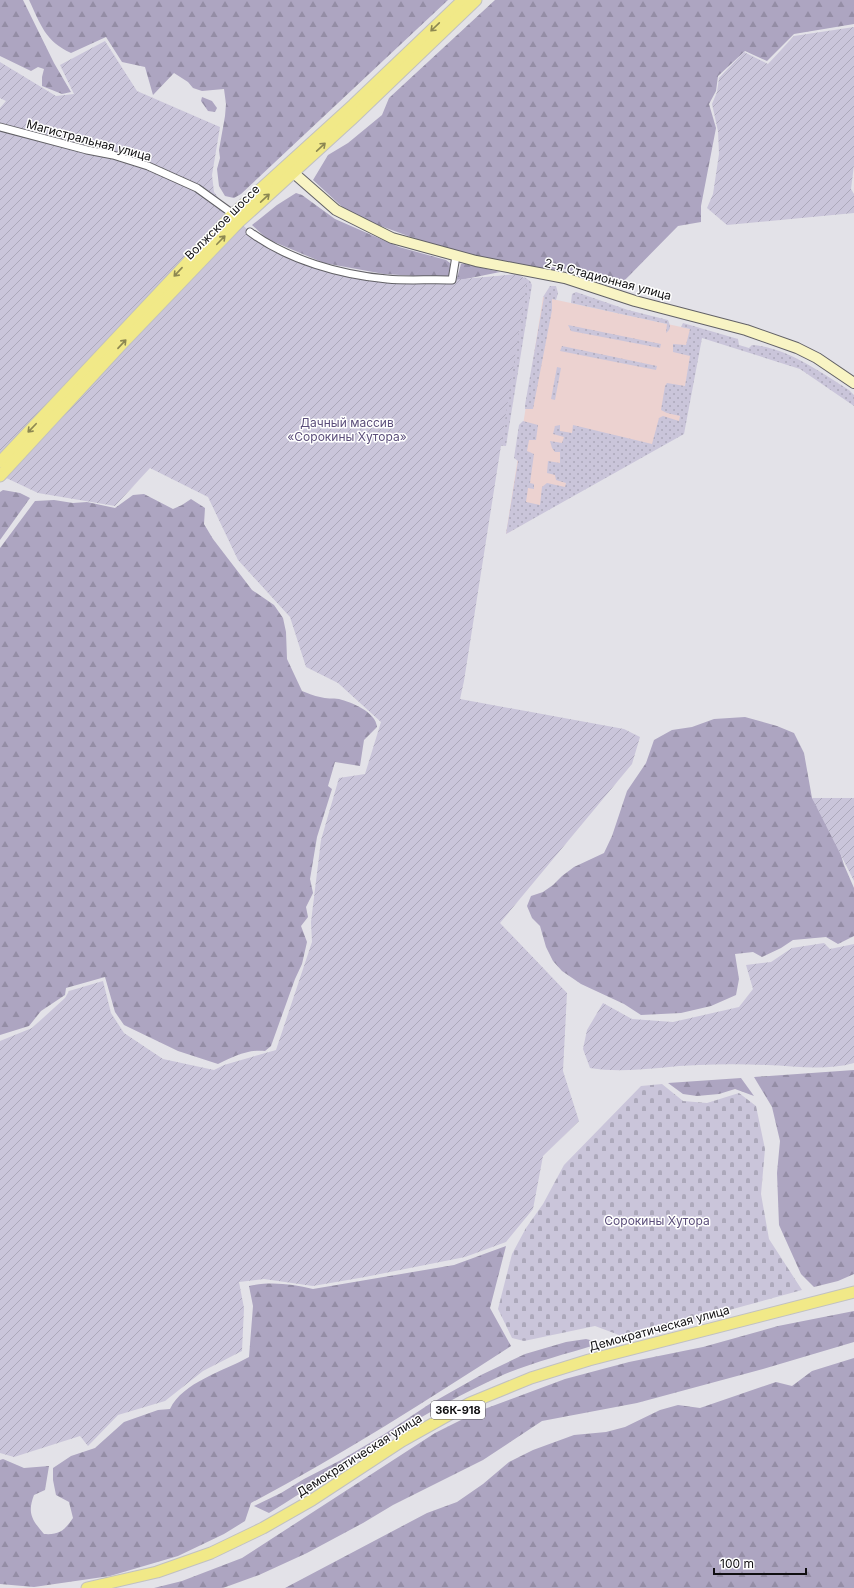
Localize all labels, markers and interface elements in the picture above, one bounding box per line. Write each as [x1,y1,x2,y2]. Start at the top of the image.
one-way arrow [430,22,440,32]
street label: Магистральная улица [25,116,153,164]
one-way arrow [316,142,326,152]
street label: Волжское шоссе [181,181,263,263]
one-way arrow [260,193,270,202]
one-way arrow [216,235,226,245]
street label: 2-я Стадионная улица [543,255,673,303]
one-way arrow [174,267,183,277]
one-way arrow [117,339,126,349]
park label: Дачный массив «Сорокины Хутора» [287,415,407,444]
one-way arrow [28,423,37,434]
park label: Сорокины Хутора [604,1213,710,1228]
street label: Демократическая улица [587,1302,731,1354]
road number: 36К-918 [431,1401,485,1419]
street label: Демократическая улица [294,1410,424,1500]
scale bar [714,1550,806,1576]
text: 100 m [720,1556,754,1571]

